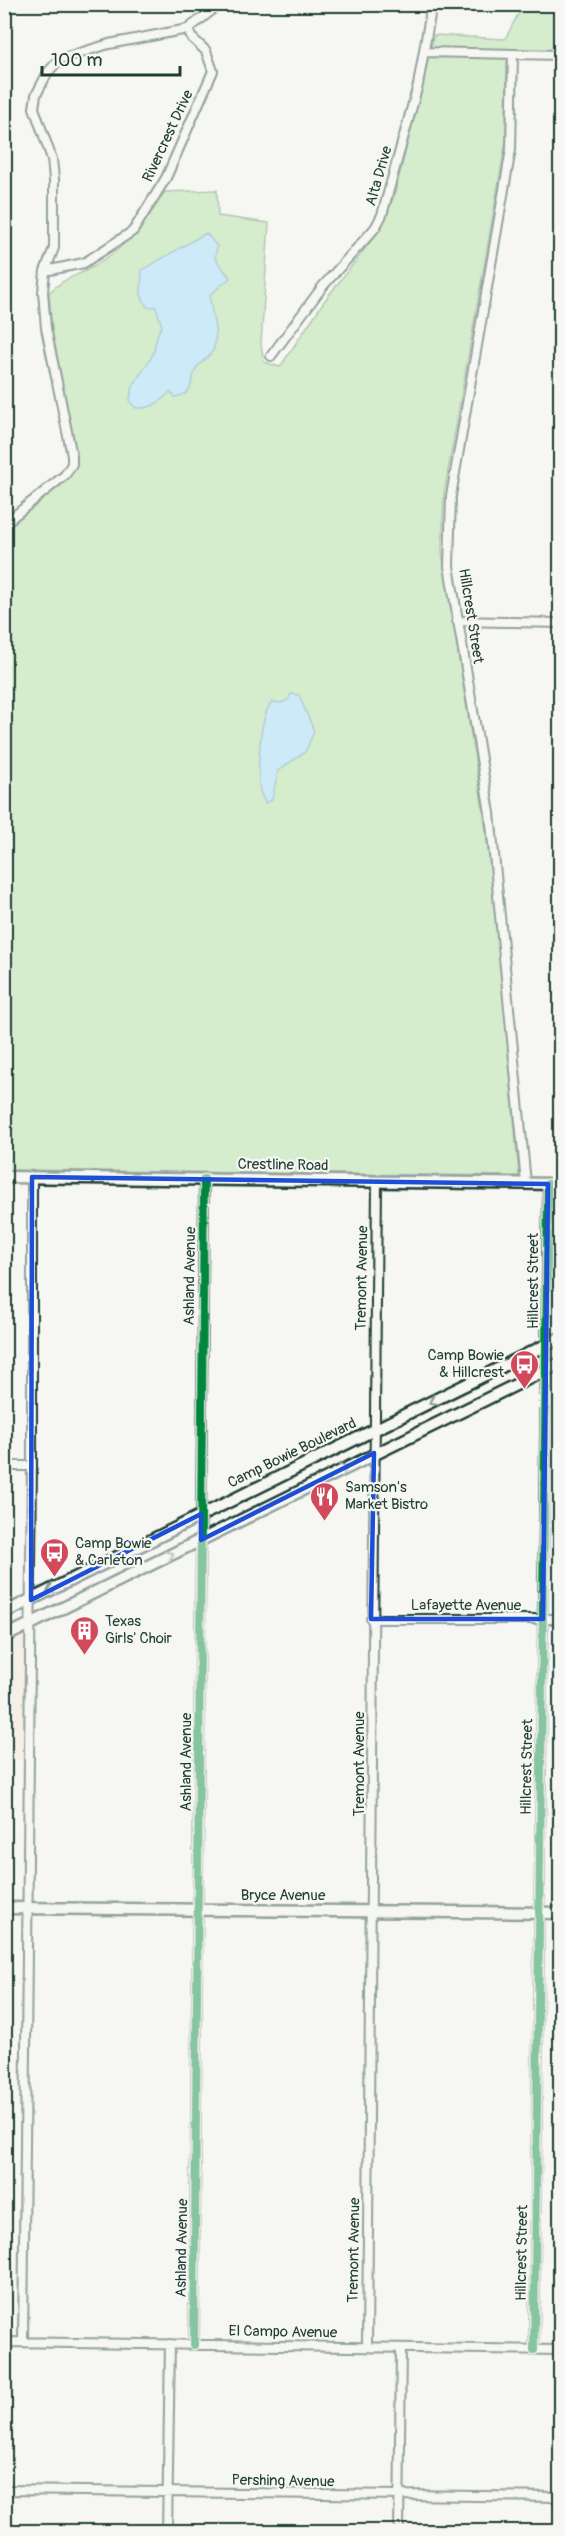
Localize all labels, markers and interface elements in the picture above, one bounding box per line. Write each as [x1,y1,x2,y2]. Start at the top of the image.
scale bar [42,39,180,77]
text: 100 m [51,49,103,72]
street label: Rivercrest Drive [138,86,198,185]
street label: Alta Drive [361,143,397,208]
street label: Hillcrest Street [454,567,488,666]
street label: Crestline Road [237,1155,329,1175]
street label: Tremont Avenue [352,1225,372,1331]
street label: Ashland Avenue [180,1226,200,1326]
street label: Hillcrest Street [524,1232,543,1329]
place label: Camp Bowie & Hillcrest [428,1346,505,1382]
bus stop icon: Camp Bowie & Hillcrest [509,1348,541,1390]
one-way arrow [428,1393,439,1405]
street label: Camp Bowie Boulevard [225,1414,359,1492]
one-way arrow [338,1464,349,1475]
place label: Samson's Market Bistro [345,1478,428,1514]
restaurant icon: Samson's Market Bistro [308,1480,340,1522]
place label: Camp Bowie & Carleton [75,1534,152,1570]
bus stop icon: Camp Bowie & Carleton [38,1536,70,1578]
one-way arrow [163,1551,174,1563]
one-way arrow [46,1582,57,1594]
street label: Lafayette Avenue [411,1596,522,1615]
place label: Texas Girls' Choir [105,1612,172,1648]
building icon: Texas Girls' Choir [68,1614,100,1656]
street label: Tremont Avenue [350,1711,369,1817]
street label: Ashland Avenue [177,1712,196,1811]
street label: Hillcrest Street [517,1718,537,1815]
street label: Bryce Avenue [241,1886,326,1905]
street label: Tremont Avenue [344,2197,364,2303]
street label: Ashland Avenue [172,2198,192,2298]
street label: Hillcrest Street [512,2204,532,2301]
street label: El Campo Avenue [228,2322,338,2342]
street label: Pershing Avenue [231,2471,335,2491]

